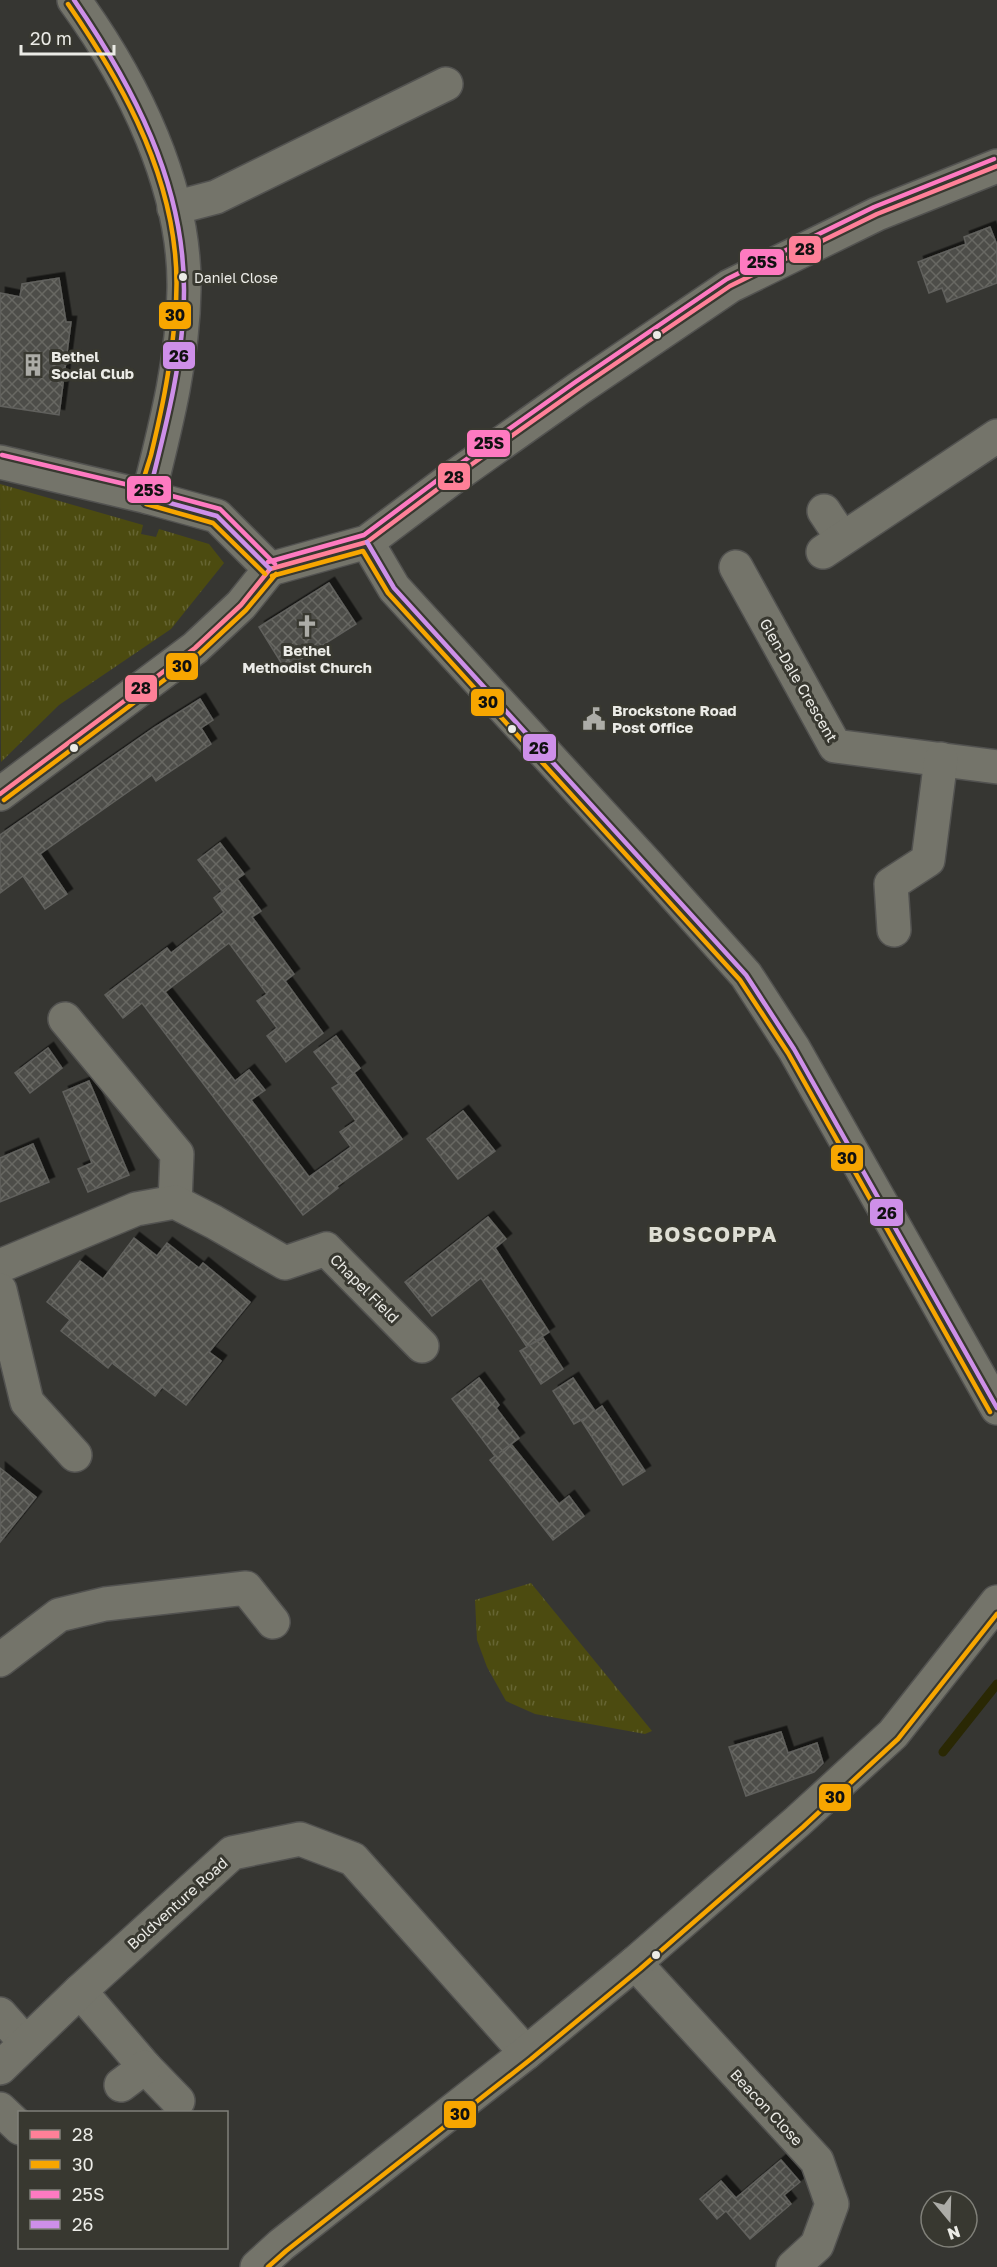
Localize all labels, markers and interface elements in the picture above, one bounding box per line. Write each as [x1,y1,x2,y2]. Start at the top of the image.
scale bar [21,18,114,56]
text: 20 m [30,27,72,49]
line badge: 28 [788,235,822,264]
text: 28 [795,239,815,259]
line badge: 25S [739,248,785,276]
text: 25S [747,252,777,272]
place label: Daniel Close [194,269,278,286]
marker: Daniel Close [177,271,189,283]
line badge: 30 [158,301,192,330]
text: 30 [165,305,185,325]
unlabelled marker [651,329,663,341]
line badge: 26 [162,341,196,370]
text: 26 [169,346,189,366]
place label: Bethel Social Club [51,347,134,382]
building icon: Bethel Social Club [20,352,46,378]
line badge: 25S [466,429,511,458]
text: 25S [474,433,504,453]
line badge: 28 [437,462,471,491]
text: 28 [444,467,464,487]
line badge: 25S [126,475,172,504]
text: 25S [134,480,164,500]
church icon: Bethel Methodist Church [294,613,320,639]
street label: Glen-Dale Crescent [756,615,842,745]
place label: Bethel Methodist Church [242,641,372,676]
line badge: 30 [165,652,199,681]
text: 30 [172,656,192,676]
line badge: 28 [124,674,158,703]
text: 28 [131,678,151,698]
line badge: 30 [470,688,505,717]
text: 30 [478,692,498,712]
place label: Brockstone Road Post Office [612,701,737,736]
public building icon: Brockstone Road Post Office [581,706,607,732]
unlabelled marker [506,723,518,735]
line badge: 26 [522,733,557,762]
text: 26 [529,738,549,758]
unlabelled marker [68,742,80,754]
line badge: 30 [830,1144,864,1172]
text: 30 [837,1148,857,1168]
line badge: 26 [869,1198,904,1227]
text: 26 [877,1203,897,1223]
district label: BOSCOPPA [648,1221,778,1247]
street label: Chapel Field [327,1250,403,1326]
line badge: 30 [818,1783,852,1812]
text: 30 [825,1787,845,1807]
street label: Boldventure Road [123,1853,231,1953]
unlabelled marker [650,1949,662,1961]
street label: Beacon Close [727,2065,807,2149]
line badge: 30 [443,2100,477,2129]
text: 30 [450,2104,470,2124]
legend [18,2111,228,2249]
text: 28 [72,2123,93,2145]
text: 30 [72,2153,94,2175]
text: 25S [72,2183,104,2205]
north arrow [919,2189,979,2249]
text: 26 [72,2213,93,2235]
text: N [945,2222,963,2245]

